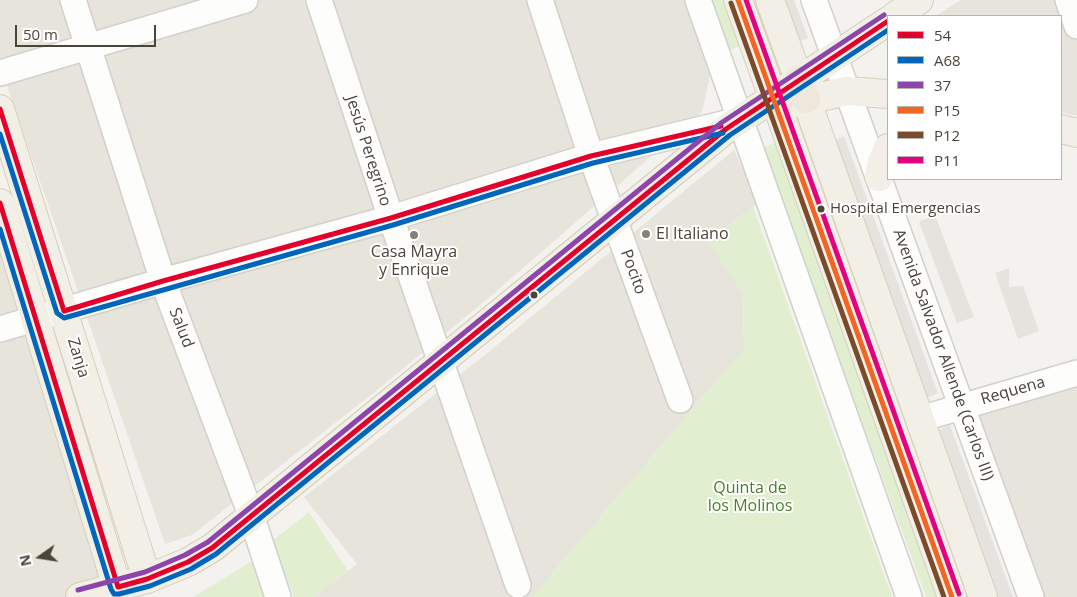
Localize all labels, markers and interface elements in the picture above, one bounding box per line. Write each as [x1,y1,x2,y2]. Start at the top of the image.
scale bar [18,15,159,47]
legend [887,15,1062,180]
text: 50 m [23,24,58,44]
text: 54 [934,25,951,45]
text: A68 [934,50,961,70]
text: 37 [934,75,951,95]
street label: Jesús Peregrino [341,93,395,209]
text: P15 [934,100,960,120]
text: P12 [934,125,960,145]
text: P11 [934,150,960,170]
place label: Hospital Emergencias [830,200,981,218]
marker: Hospital Emergencias [816,204,826,214]
place label: El Italiano [656,224,729,244]
street label: Avenida Salvador Allende (Carlos III) [888,227,998,483]
marker: El Italiano [640,228,652,240]
marker: Casa Mayra y Enrique [408,229,420,241]
place label: Casa Mayra y Enrique [371,242,457,280]
street label: Pocito [616,247,650,297]
unlabelled marker [529,290,539,300]
street label: Salud [165,305,197,351]
street label: Zanja [63,336,93,380]
street label: Requena [979,373,1047,409]
park label: Quinta de los Molinos [708,478,792,516]
north arrow [15,532,65,582]
text: N [14,553,35,568]

